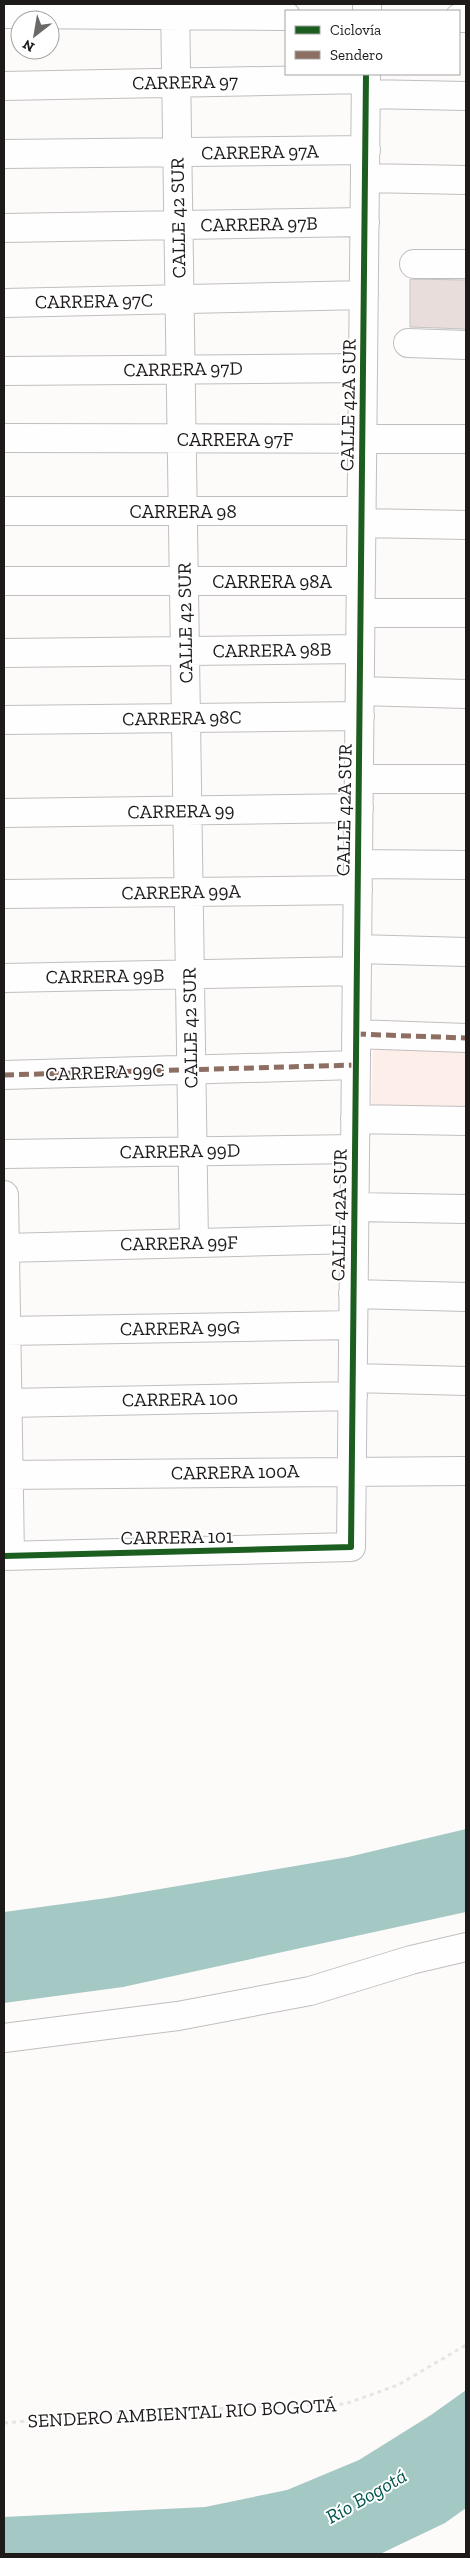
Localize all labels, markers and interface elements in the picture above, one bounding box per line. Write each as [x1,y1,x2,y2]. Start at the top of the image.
north arrow [10,10,60,60]
legend [285,10,460,75]
text: Ciclovía [330,21,381,39]
text: N [19,36,38,56]
text: Sendero [330,46,383,64]
street label: CARRERA 97 [132,70,238,94]
street label: CARRERA 97A [201,139,320,165]
street label: CALLE 42 SUR [165,157,191,279]
street label: CARRERA 97B [200,211,318,237]
street label: CARRERA 97C [35,288,153,314]
street label: CALLE 42A SUR [335,338,361,471]
street label: CARRERA 97D [123,356,243,382]
street label: CARRERA 97F [177,428,294,451]
street label: CARRERA 98 [129,500,237,523]
street label: CALLE 42 SUR [172,562,198,684]
street label: CARRERA 98A [212,570,332,593]
street label: CARRERA 98B [212,637,332,663]
street label: CARRERA 98C [122,705,242,731]
street label: CALLE 42A SUR [331,743,357,876]
street label: CARRERA 99 [127,799,235,823]
street label: CARRERA 99A [121,879,242,905]
street label: CARRERA 99B [46,963,164,989]
street label: CALLE 42 SUR [177,967,203,1089]
street label: CARRERA 99C [45,1058,165,1086]
street label: CARRERA 99D [120,1138,240,1164]
street label: CALLE 42A SUR [326,1148,352,1281]
street label: CARRERA 99F [120,1230,238,1256]
street label: CARRERA 99G [120,1315,240,1341]
street label: CARRERA 100 [122,1386,238,1412]
street label: CARRERA 100A [171,1459,300,1485]
street label: CARRERA 101 [121,1525,233,1549]
street label: SENDERO AMBIENTAL RIO BOGOTÁ [27,2393,338,2433]
water label: Río Bogotá [321,2463,411,2529]

